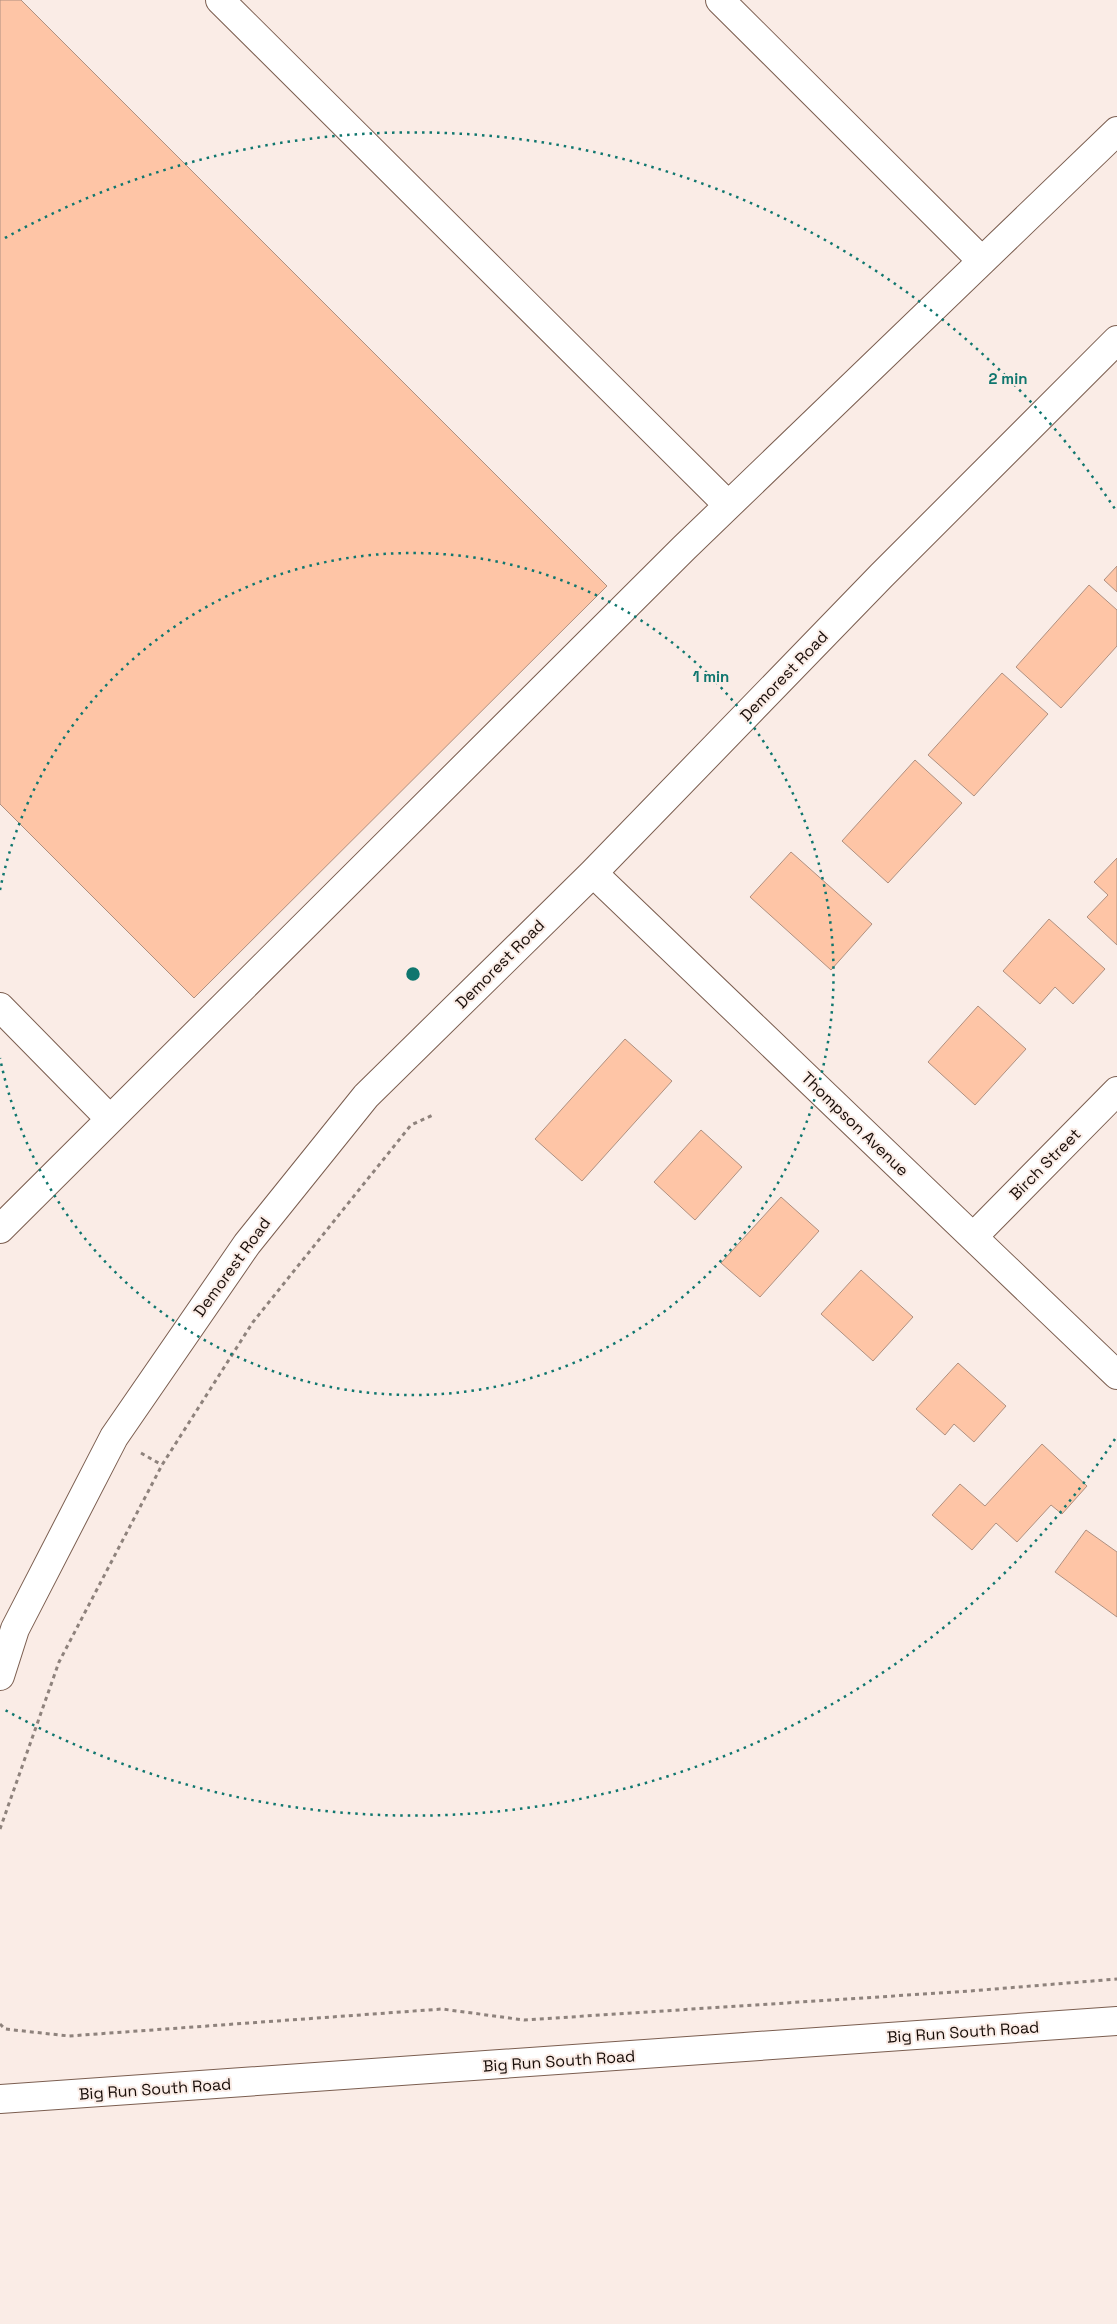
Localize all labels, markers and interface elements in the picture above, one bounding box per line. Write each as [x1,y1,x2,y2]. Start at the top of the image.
text: 2 min [989,369,1027,388]
street label: Demorest Road [735,626,833,726]
text: 1 min [693,667,729,686]
street label: Demorest Road [451,915,549,1013]
centre of rings [404,965,422,983]
street label: Thompson Avenue [797,1067,913,1181]
street label: Birch Street [1005,1124,1085,1204]
street label: Demorest Road [189,1213,275,1321]
street label: Big Run South Road [886,2016,1040,2048]
street label: Big Run South Road [482,2045,636,2077]
street label: Big Run South Road [78,2073,232,2105]

